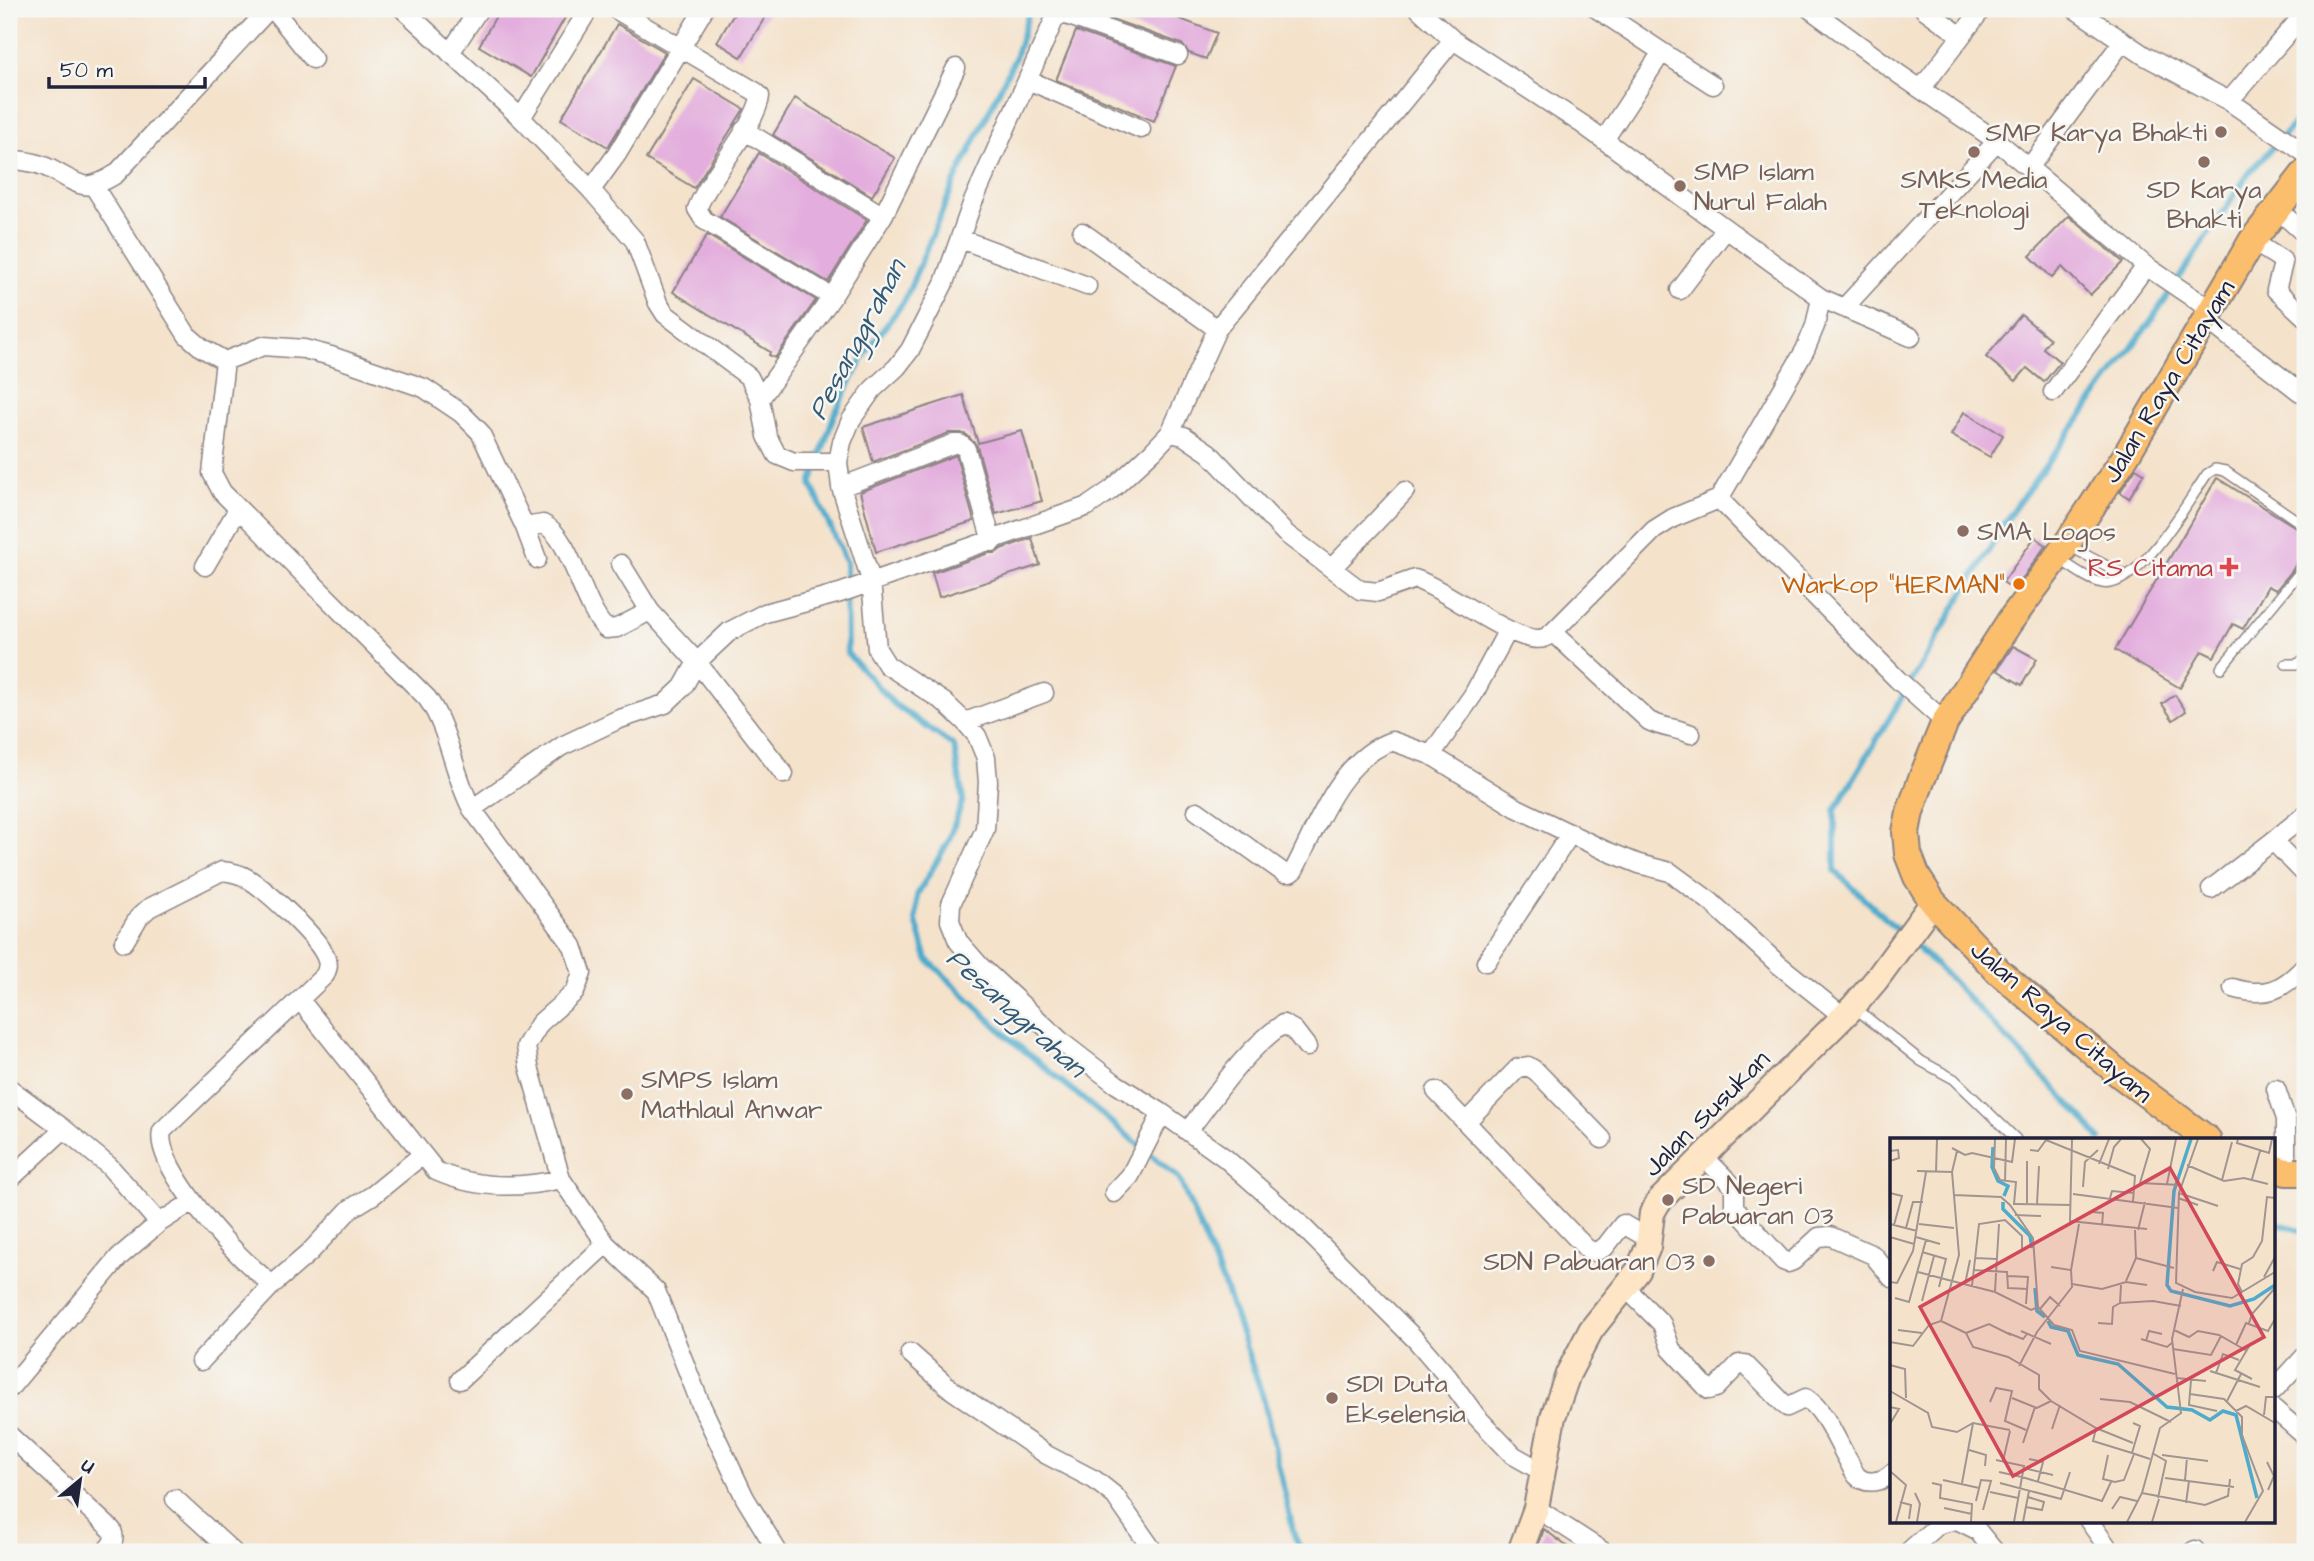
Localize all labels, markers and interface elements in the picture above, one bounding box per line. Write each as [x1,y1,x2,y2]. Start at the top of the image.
scale bar [49,46,205,90]
text: 50 m [60,56,114,85]
place label: SMP Karya Bhakti [1986,115,2207,153]
marker: SMP Karya Bhakti [2213,124,2229,140]
marker: SMKS Media Teknologi [1966,144,1982,160]
place label: SMP Islam Nurul Falah [1694,154,1827,220]
marker: SD Karya Bhakti [2196,154,2212,170]
place label: SMKS Media Teknologi [1900,162,2048,230]
place label: SD Karya Bhakti [2147,172,2261,238]
marker: SMP Islam Nurul Falah [1672,178,1688,194]
water label: Pesanggrahan [799,251,918,427]
street label: Jalan Raya Citayam [2094,273,2246,491]
place label: SMA Logos [1977,514,2116,552]
marker: SMA Logos [1955,523,1971,539]
place label: RS Citama [2088,550,2213,586]
marker: RS Citama [2219,557,2239,577]
place label: Warkop "HERMAN" [1781,567,2005,603]
marker: Warkop "HERMAN" [2011,576,2027,592]
street label: Jalan Raya Citayam [1961,932,2161,1113]
water label: Pesanggrahan [937,940,1096,1089]
street label: Jalan Susukan [1635,1042,1778,1185]
place label: SMPS Islam Mathlaul Anwar [641,1062,822,1128]
marker: SMPS Islam Mathlaul Anwar [619,1086,635,1102]
inset map [1890,1138,2276,1522]
place label: SD Negeri Pabuaran 03 [1682,1168,1833,1234]
marker: SD Negeri Pabuaran 03 [1660,1192,1676,1208]
place label: SDN Pabuaran 03 [1483,1244,1695,1280]
marker: SDN Pabuaran 03 [1701,1253,1717,1269]
place label: SDI Duta Ekselensia [1346,1366,1466,1432]
marker: SDI Duta Ekselensia [1324,1390,1340,1406]
north arrow [46,1446,116,1516]
text: U [76,1452,99,1481]

